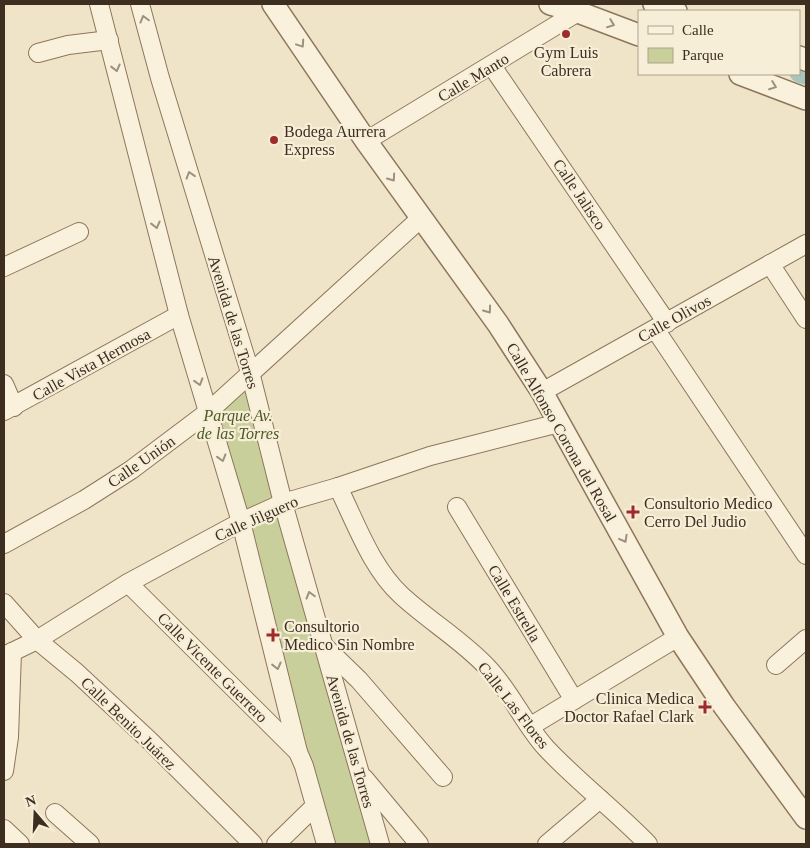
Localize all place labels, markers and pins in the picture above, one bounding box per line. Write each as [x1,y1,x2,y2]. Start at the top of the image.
marker: Gym Luis Cabrera [560,28,572,40]
place label: Gym Luis Cabrera [534,44,598,79]
place label: Bodega Aurrera Express [284,123,386,159]
marker: Bodega Aurrera Express [268,134,280,146]
place label: Consultorio Medico Cerro Del Judio [644,495,772,530]
marker: Consultorio Medico Cerro Del Judio [626,505,640,519]
place label: Consultorio Medico Sin Nombre [284,618,415,653]
marker: Consultorio Medico Sin Nombre [266,628,280,642]
place label: Clinica Medica Doctor Rafael Clark [564,690,694,725]
marker: Clinica Medica Doctor Rafael Clark [698,700,712,714]

